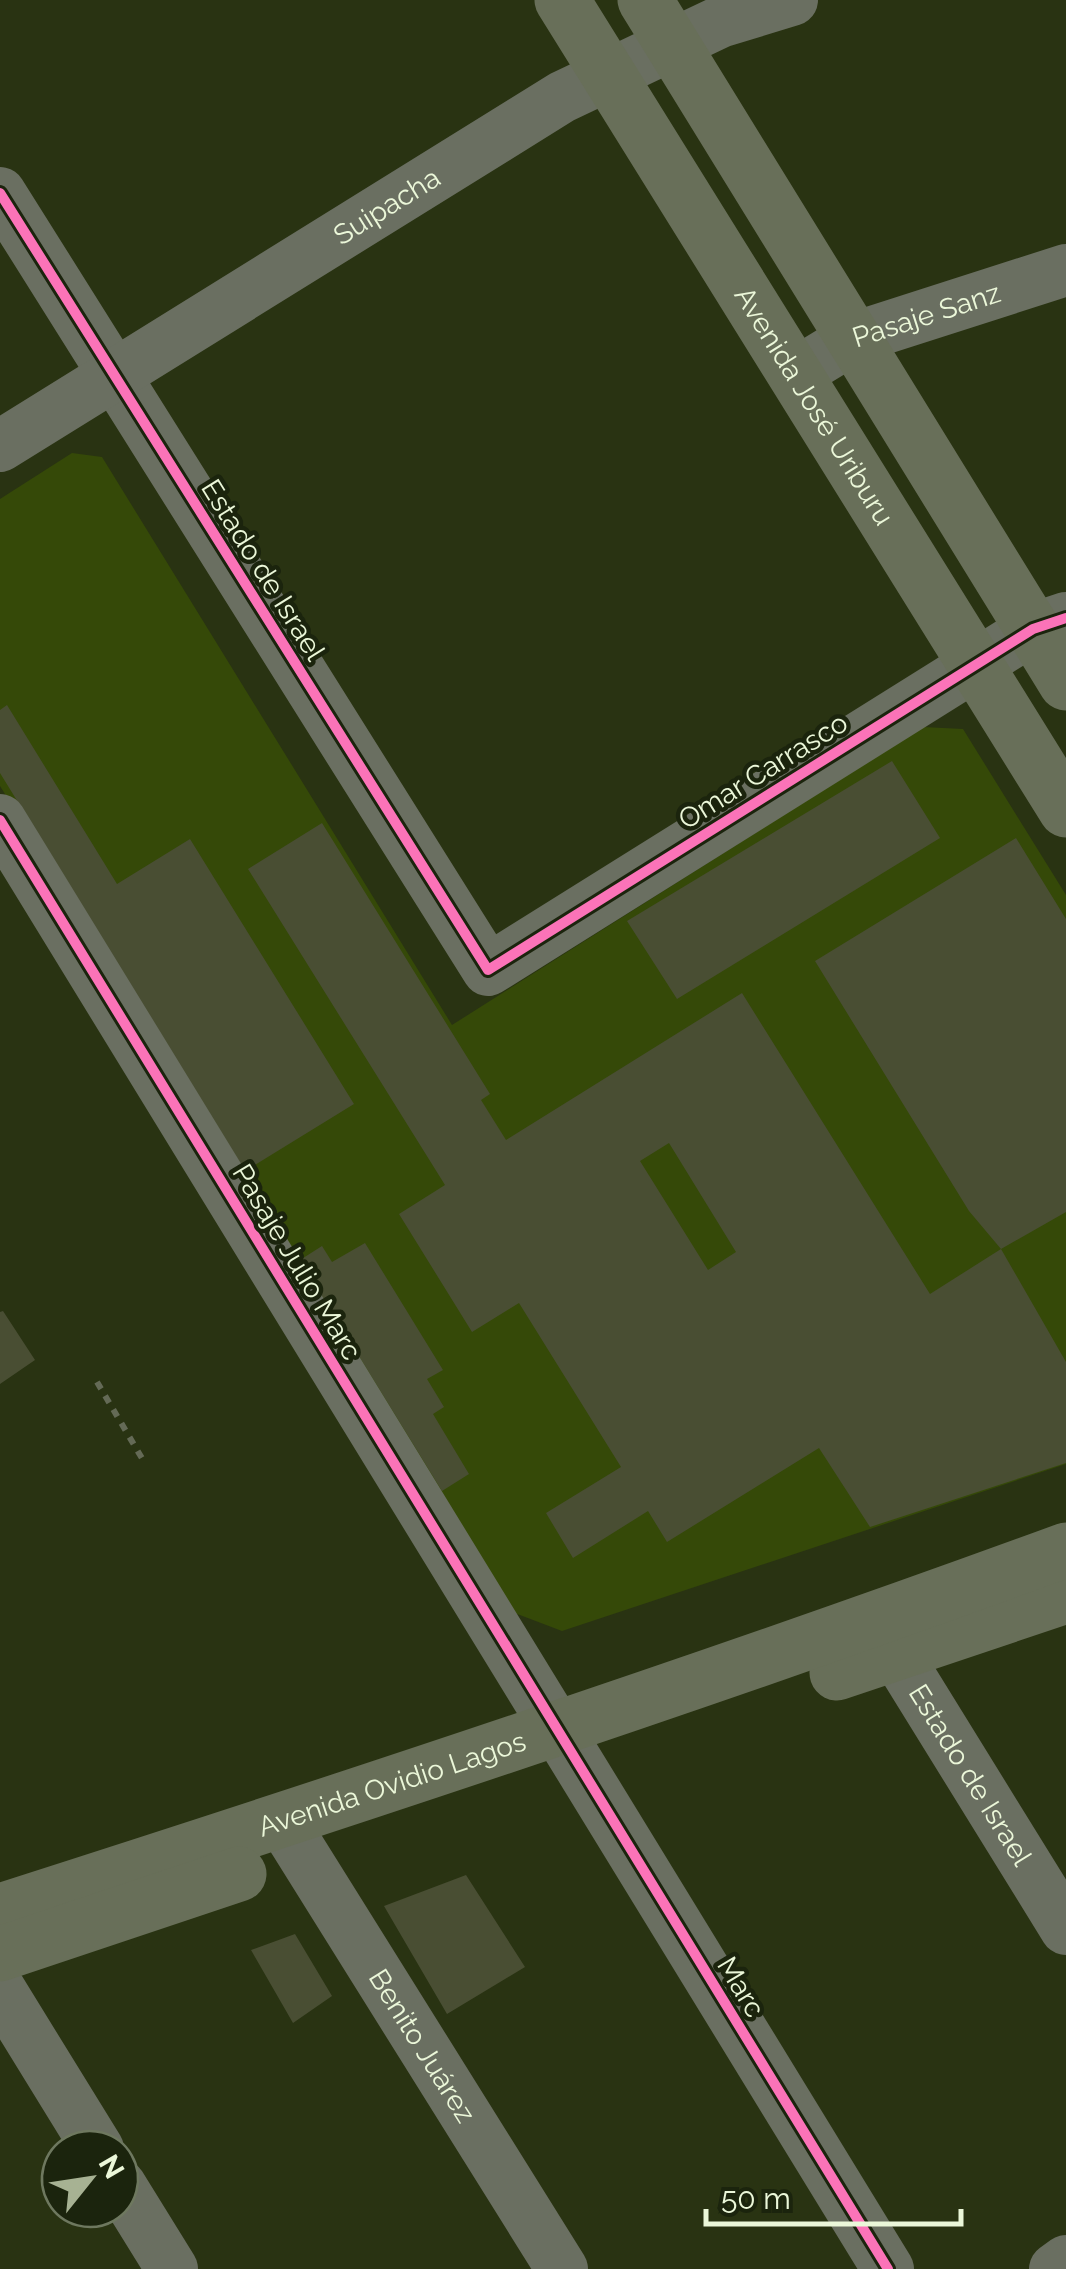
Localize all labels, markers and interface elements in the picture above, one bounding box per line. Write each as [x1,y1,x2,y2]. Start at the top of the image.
street label: Suipacha [327,160,446,251]
street label: Pasaje Sanz [848,276,1004,354]
street label: Avenida José Uriburu [728,281,901,531]
street label: Estado de Israel [194,474,332,667]
street label: Omar Carrasco [672,706,854,836]
street label: Pasaje Julio Marc [226,1158,368,1366]
street label: Estado de Israel [902,1678,1039,1872]
street label: Avenida Ovidio Lagos [254,1724,530,1843]
street label: Marc [710,1951,772,2023]
street label: Benito Juárez [362,1963,483,2128]
north arrow [40,2129,140,2229]
text: N [92,2149,131,2184]
scale bar [706,2164,961,2226]
text: 50 m [721,2181,791,2216]

